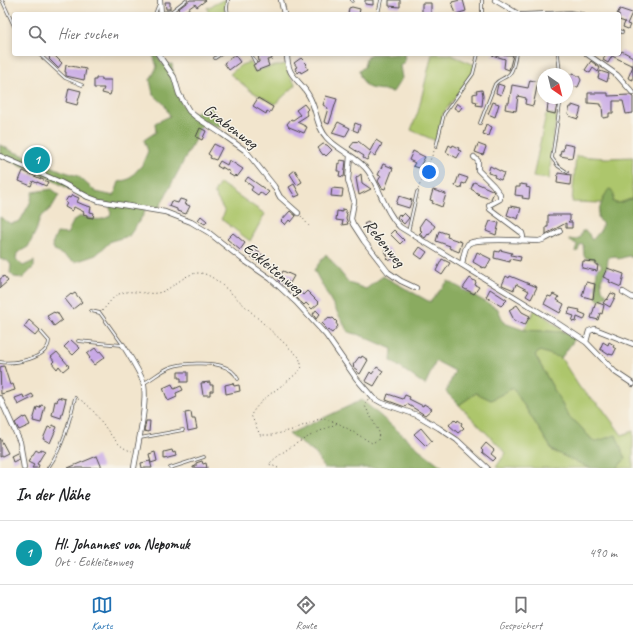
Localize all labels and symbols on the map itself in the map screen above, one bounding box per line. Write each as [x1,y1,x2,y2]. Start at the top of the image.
north arrow [537,68,573,104]
street label: Grabenweg [199,99,264,155]
pin: 1 [24,145,50,175]
your location [419,162,439,182]
street label: Rebenweg [359,215,411,272]
street label: Eckleitenweg [239,237,309,300]

